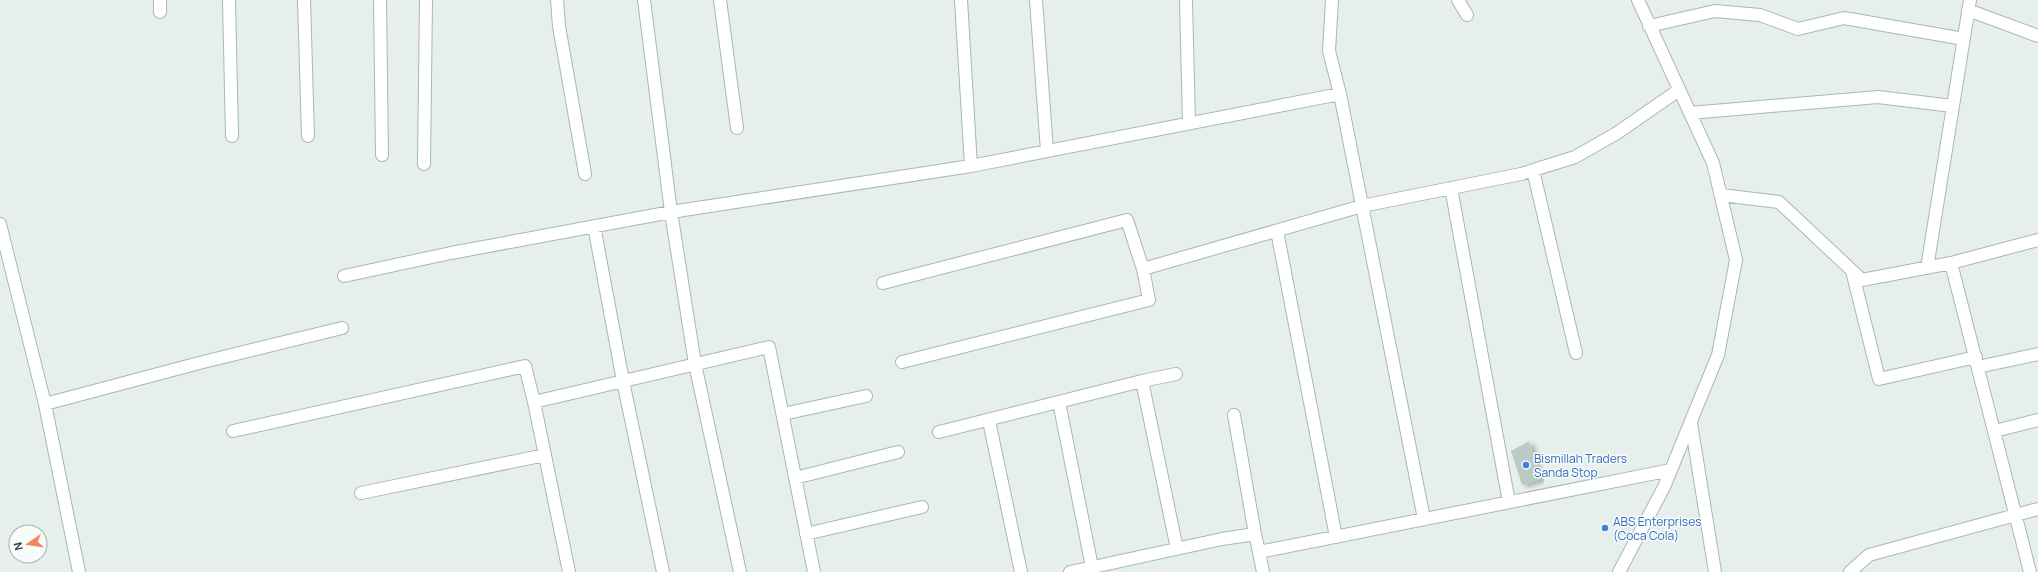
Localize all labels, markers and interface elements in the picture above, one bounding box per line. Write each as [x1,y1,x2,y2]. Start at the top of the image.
place label: Bismillah Traders Sanda Stop [1534,450,1627,481]
marker: Bismillah Traders Sanda Stop [1521,460,1531,470]
place label: ABS Enterprises (Coca Cola) [1613,513,1701,544]
marker: ABS Enterprises (Coca Cola) [1600,523,1610,533]
north arrow [8,524,48,564]
text: N [10,541,26,552]

